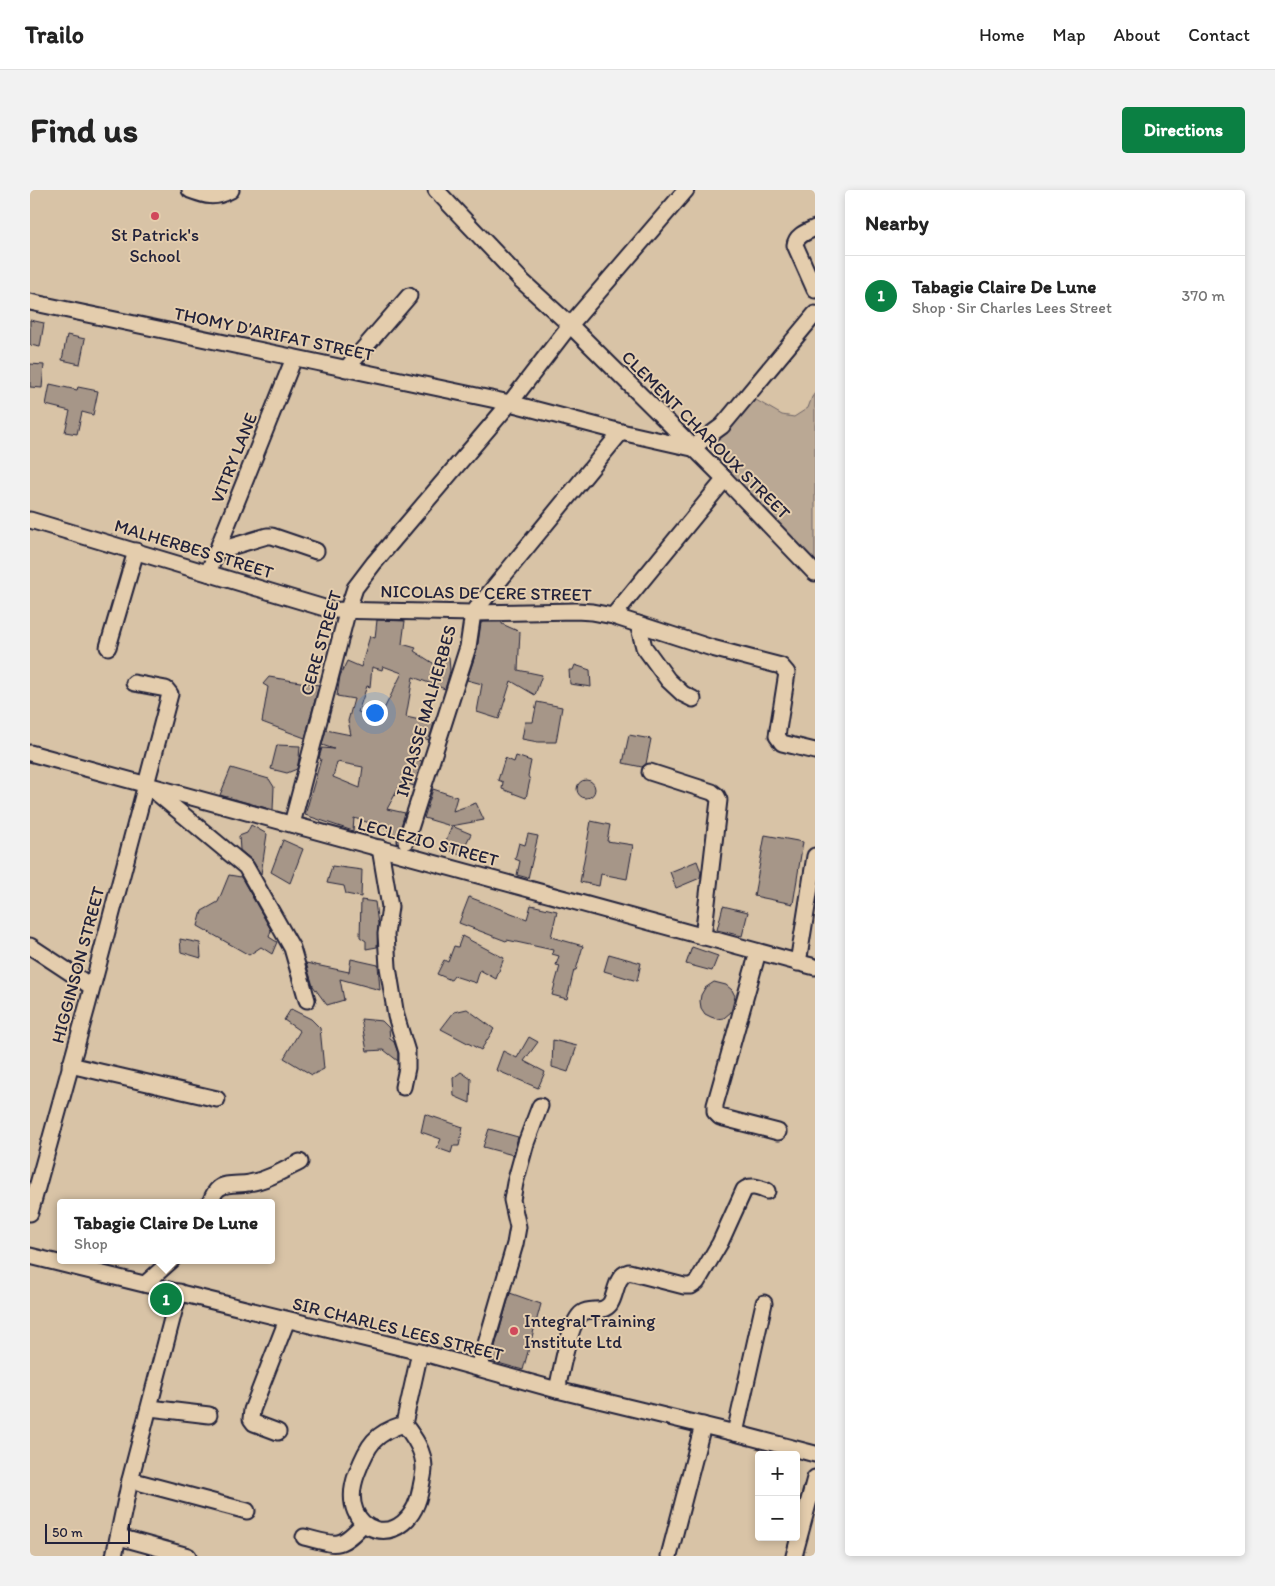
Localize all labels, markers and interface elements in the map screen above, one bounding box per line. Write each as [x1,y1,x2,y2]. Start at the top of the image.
text: Trailo [25,20,84,49]
text: Home [979,24,1025,46]
text: Map [1053,24,1086,46]
text: About [1114,24,1160,46]
text: Contact [1188,24,1250,46]
button: Directions [1122,107,1245,153]
text: Find us [30,109,138,151]
marker: St Patrick's School [149,210,161,222]
text: Nearby [865,210,929,235]
place label: St Patrick's School [111,224,199,267]
text: Tabagie Claire De Lune [912,275,1096,298]
text: 1 [877,286,885,305]
text: 370 m [1181,286,1225,305]
text: Shop · Sir Charles Lees Street [912,298,1112,317]
street label: THOMY D'ARIFAT STREET [172,302,376,366]
street label: CLEMENT CHAROUX STREET [617,346,795,524]
street label: VITRY LANE [206,410,262,506]
street label: MALHERBES STREET [112,514,276,584]
street label: NICOLAS DE CERE STREET [380,580,592,606]
street label: CERE STREET [296,588,346,698]
street label: IMPASSE MALHERBES [391,623,461,799]
your location [362,700,388,726]
street label: LECLEZIO STREET [355,813,501,871]
street label: HIGGINSON STREET [46,884,110,1046]
popup [57,1199,275,1264]
text: Tabagie Claire De Lune [74,1211,258,1234]
text: Shop [74,1234,108,1253]
pin: 1 [150,1280,182,1318]
street label: SIR CHARLES LEES STREET [290,1292,506,1366]
place label: Integral Training Institute Ltd [524,1310,656,1353]
marker: Integral Training Institute Ltd [508,1325,520,1337]
map controls [755,1451,800,1541]
button: + [755,1451,800,1496]
button: − [755,1496,800,1541]
scale bar [45,1521,130,1544]
text: 50 m [52,1524,83,1541]

